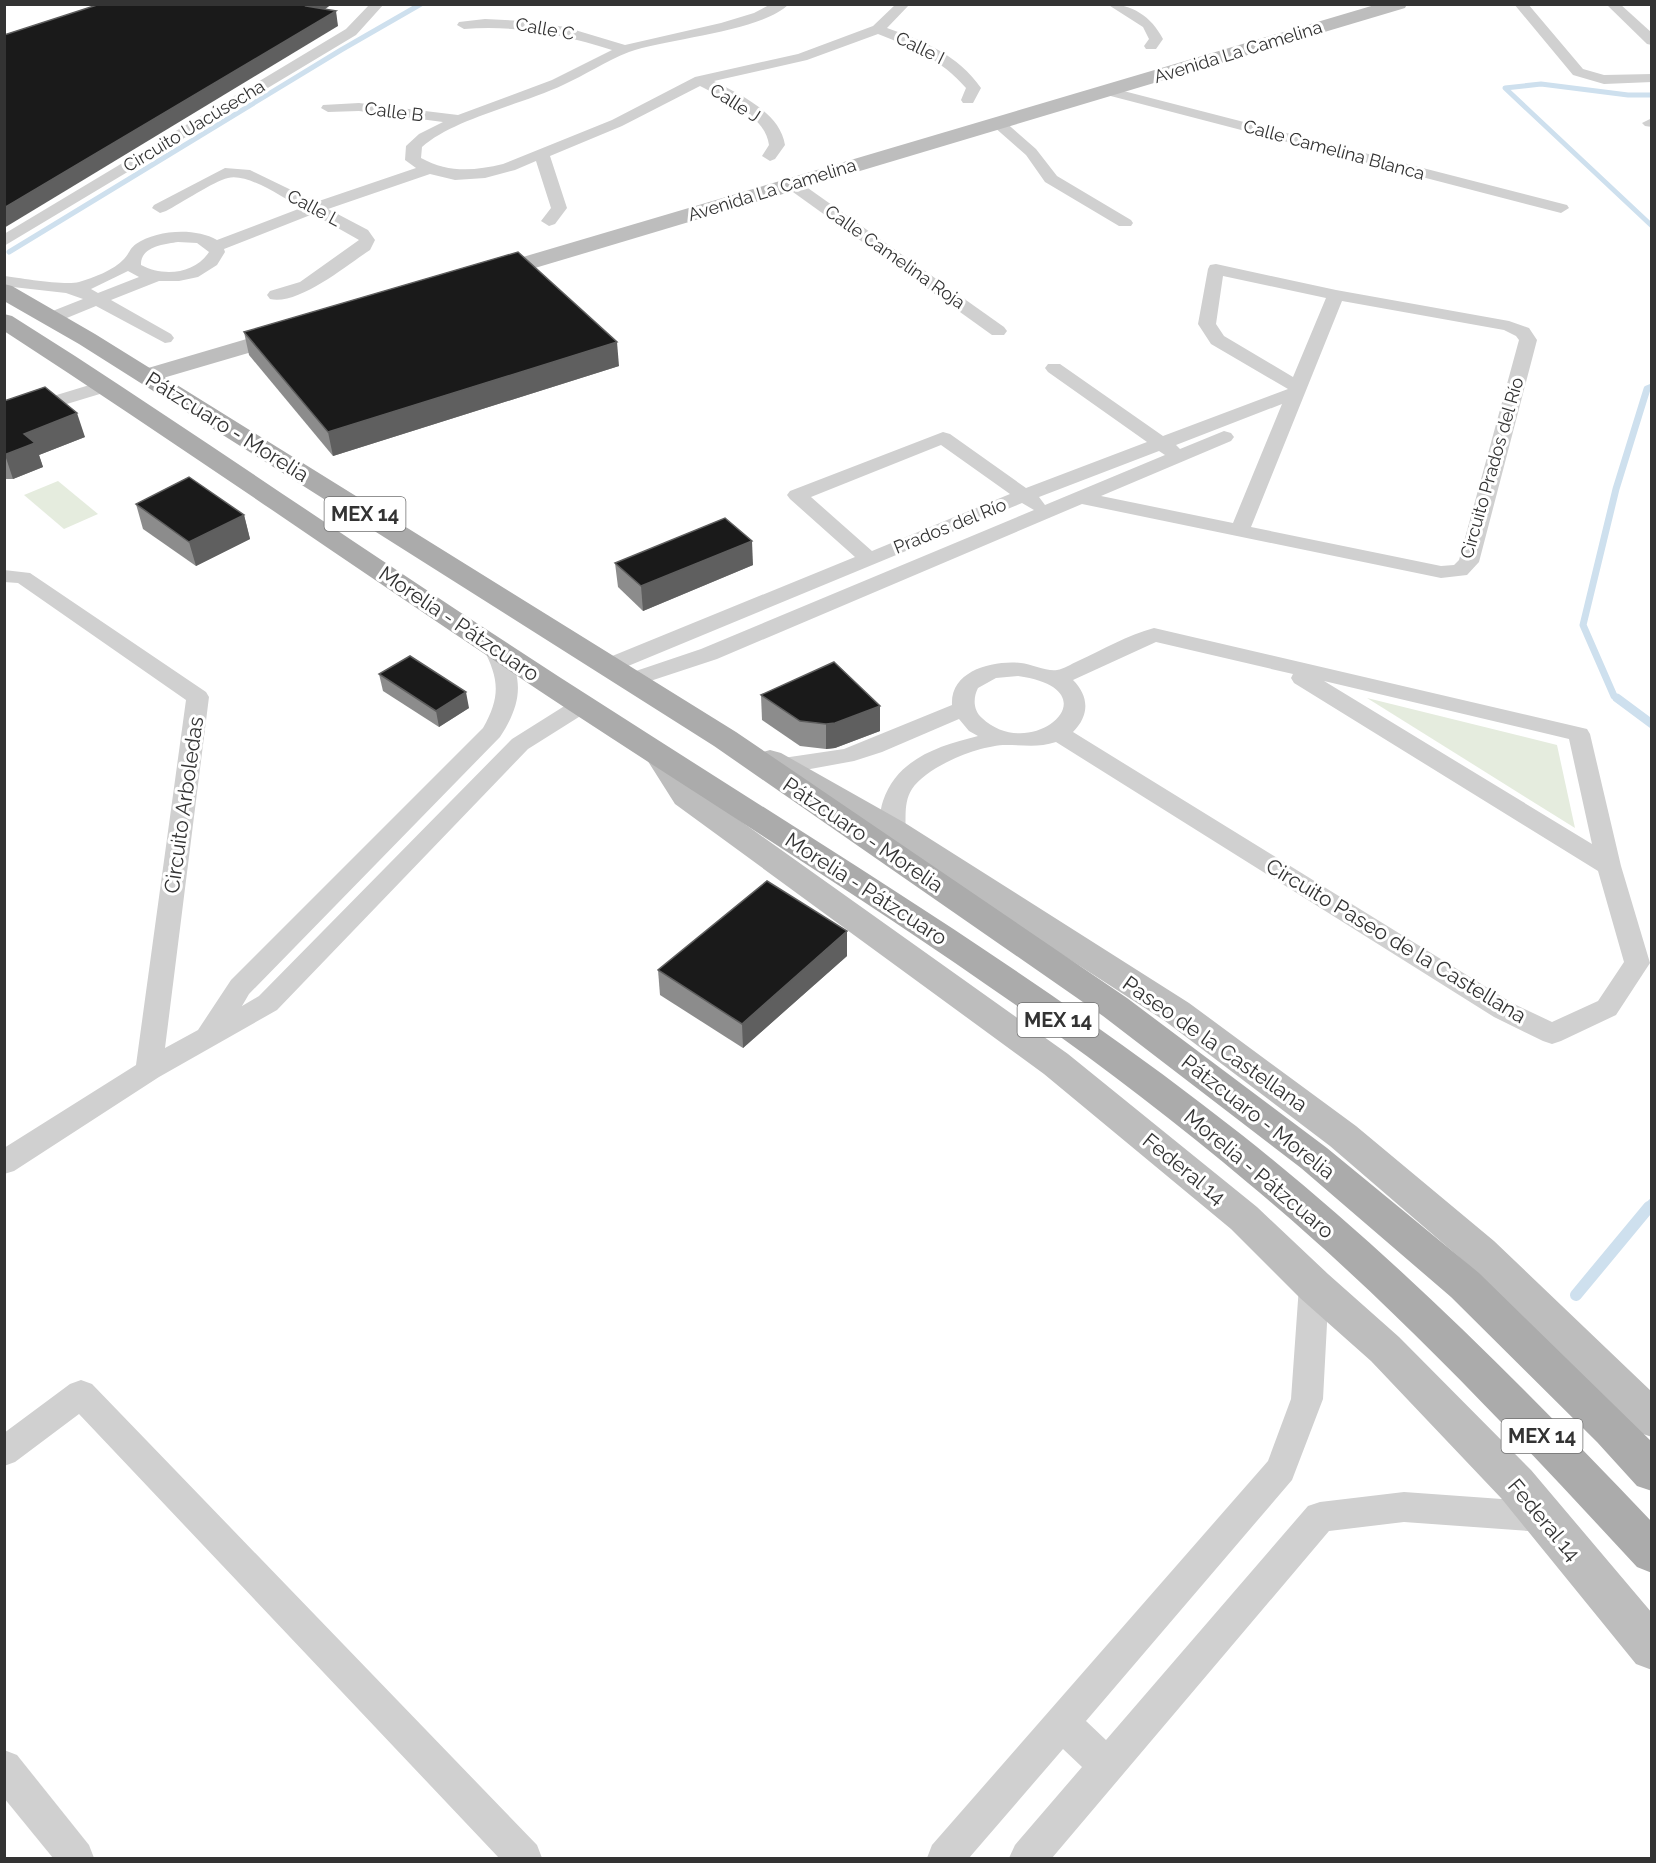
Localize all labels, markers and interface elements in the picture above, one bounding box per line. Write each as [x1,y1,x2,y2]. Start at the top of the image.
street label: Calle C [514,13,576,44]
street label: Avenida La Camelina [1151,16,1324,87]
street label: Calle I [892,27,948,68]
street label: Circuito Uacúsecha [119,75,268,176]
street label: Calle J [706,79,764,126]
street label: Calle B [363,97,425,126]
street label: Calle Camelina Blanca [1241,115,1427,184]
street label: Avenida La Camelina [685,154,858,225]
street label: Calle L [284,185,345,231]
street label: Calle Camelina Roja [821,200,969,313]
street label: Pátzcuaro - Morelia [141,366,314,487]
street label: Circuito Prados del Río [1456,375,1528,561]
street label: Prados del Río [890,493,1009,558]
road number: MEX 14 [324,497,406,531]
street label: Morelia - Pátzcuaro [374,561,544,686]
street label: Circuito Arboledas [159,715,208,895]
street label: Pátzcuaro - Morelia [778,772,948,897]
street label: Morelia - Pátzcuaro [781,827,952,950]
street label: Circuito Paseo de la Castellana [1262,853,1531,1028]
street label: Paseo de la Castellana [1118,970,1312,1117]
road number: MEX 14 [1018,1003,1098,1037]
street label: Pátzcuaro - Morelia [1177,1049,1340,1184]
street label: Morelia - Pátzcuaro [1179,1104,1339,1244]
street label: Federal 14 [1138,1128,1231,1209]
road number: MEX 14 [1502,1419,1582,1453]
street label: Federal 14 [1503,1474,1586,1566]

